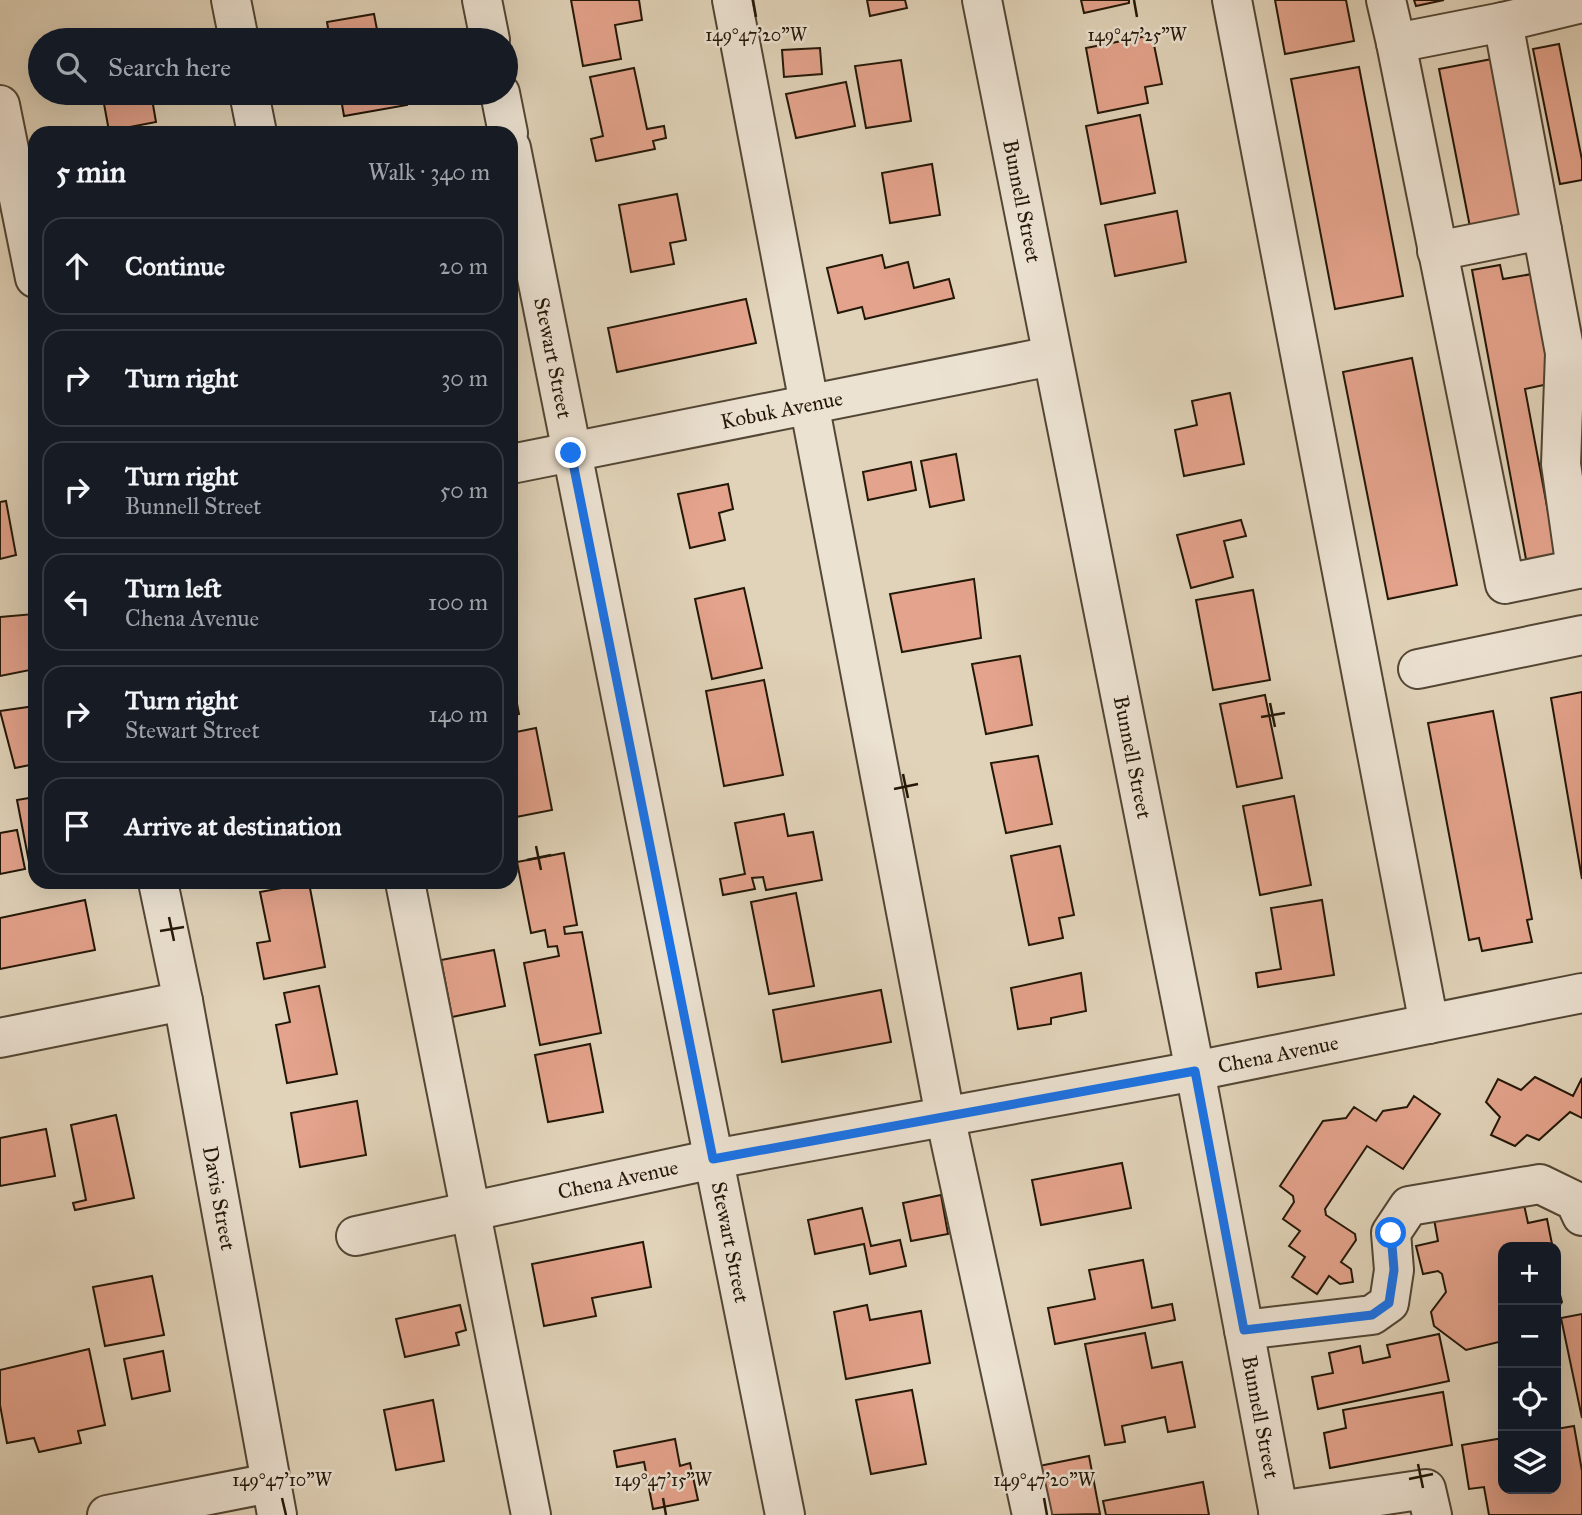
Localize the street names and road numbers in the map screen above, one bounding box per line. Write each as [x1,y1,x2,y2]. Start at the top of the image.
street label: Bunnell Street [997,137,1047,265]
street label: Stewart Street [528,295,578,421]
street label: Kobuk Avenue [718,385,845,435]
street label: Bunnell Street [1108,693,1158,821]
street label: Chena Avenue [1216,1029,1341,1079]
street label: Davis Street [197,1144,241,1253]
street label: Chena Avenue [555,1154,681,1205]
street label: Stewart Street [706,1179,755,1306]
street label: Bunnell Street [1236,1353,1285,1481]

